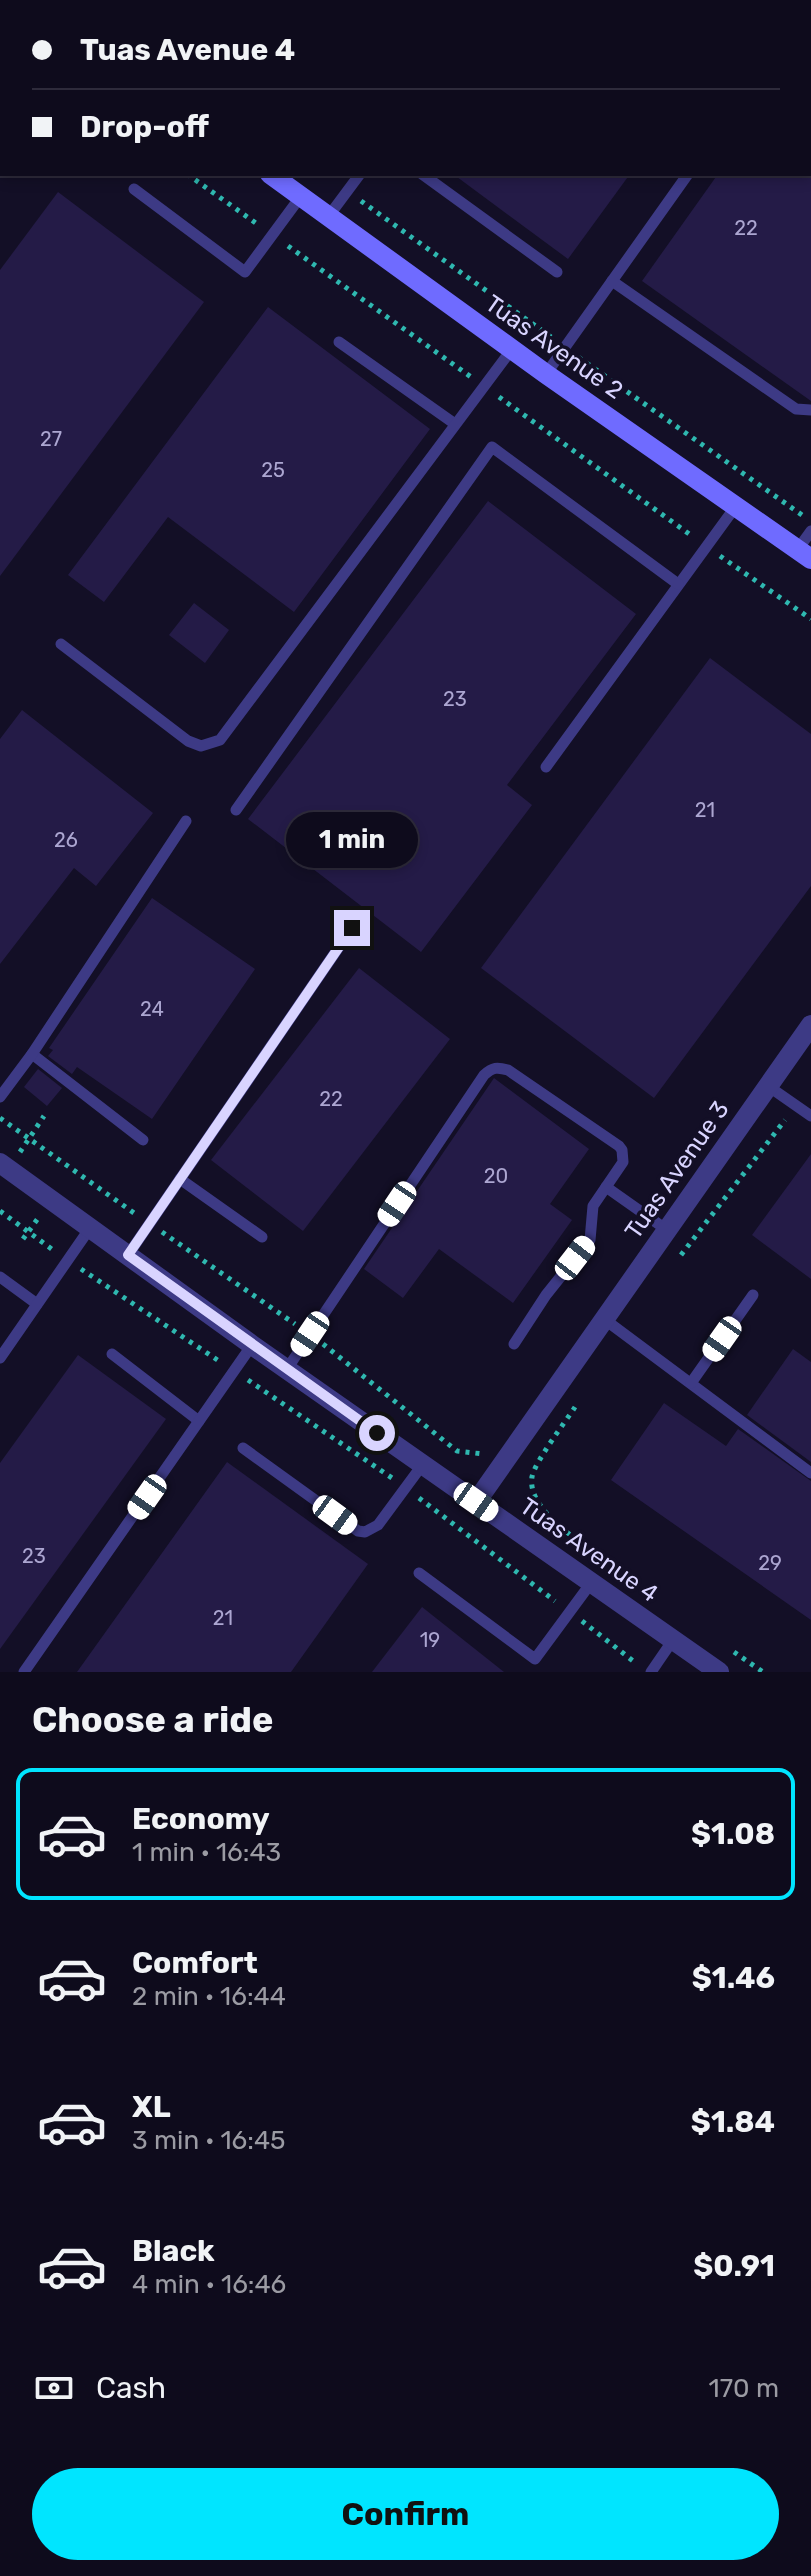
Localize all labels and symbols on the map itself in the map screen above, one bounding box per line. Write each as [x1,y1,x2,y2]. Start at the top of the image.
house number: 22 [734,216,758,240]
street label: Tuas Avenue 2 [480,289,628,405]
house number: 27 [40,427,62,451]
house number: 25 [261,458,285,482]
house number: 23 [443,687,467,711]
house number: 21 [695,798,715,822]
callout: 1 min [286,812,418,868]
house number: 26 [54,828,78,852]
route end [334,910,370,946]
house number: 24 [140,997,164,1021]
house number: 22 [319,1087,343,1111]
street label: Tuas Avenue 3 [619,1096,735,1244]
house number: 20 [484,1164,508,1188]
car [374,1177,420,1231]
car [551,1232,599,1284]
car [287,1307,333,1361]
car [698,1312,746,1366]
route start [359,1415,395,1451]
car [123,1470,171,1524]
car [449,1478,503,1526]
car [309,1491,361,1539]
street label: Tuas Avenue 4 [515,1492,663,1608]
house number: 23 [22,1544,46,1568]
house number: 29 [758,1551,782,1575]
house number: 21 [213,1606,233,1630]
house number: 19 [420,1628,440,1652]

